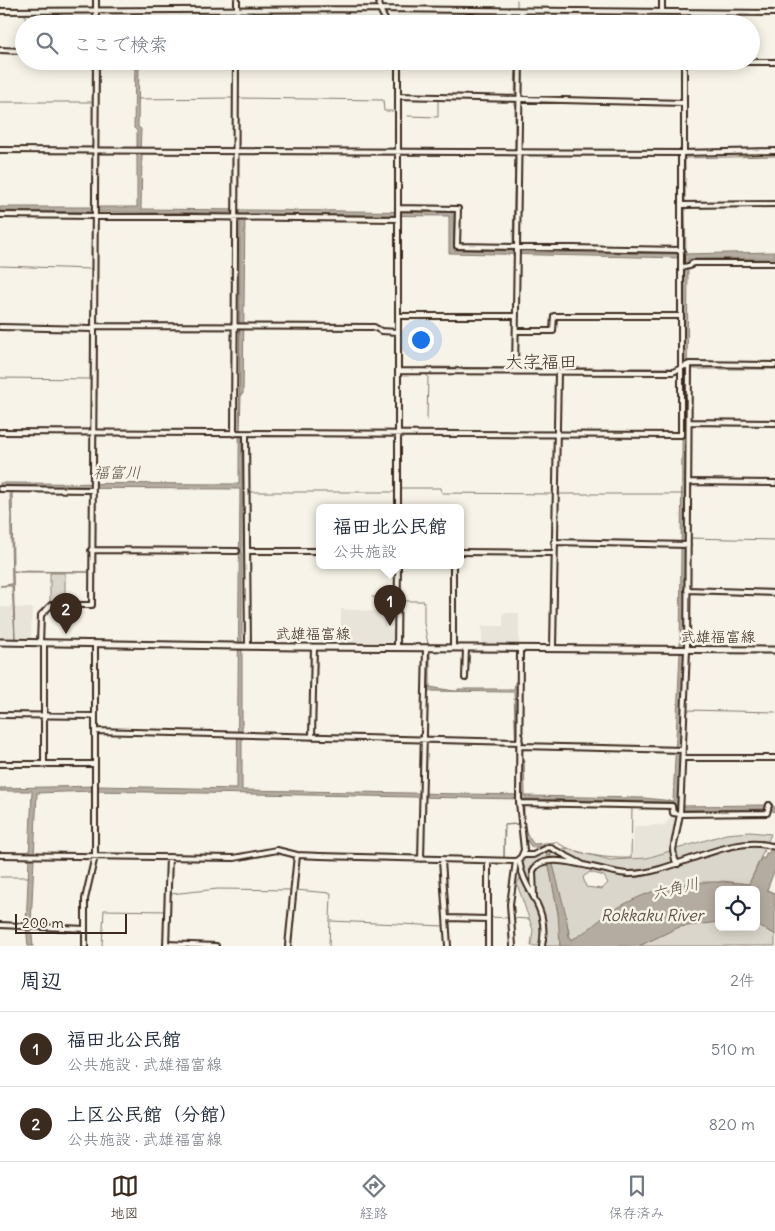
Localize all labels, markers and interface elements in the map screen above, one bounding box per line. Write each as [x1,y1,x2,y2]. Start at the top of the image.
search box [15,15,760,70]
icon: search [33,29,61,57]
text: ここで検索 [73,32,168,56]
your location [408,327,434,353]
district label: 大字福田 [505,350,577,373]
water label: 福富川 [93,462,141,482]
popup [316,504,464,569]
text: 福田北公民館 [333,514,447,538]
text: 公共施設 [333,541,397,561]
pin: 1 [374,585,406,626]
pin: 2 [50,593,82,634]
street label: 武雄福富線 [275,624,351,643]
street label: 武雄福富線 [680,627,756,646]
water label: 六角川 [649,873,701,903]
map controls [715,886,760,931]
button: locate [715,886,760,931]
water label: Rokkaku River [601,905,706,925]
scale bar [15,911,128,934]
text: 200 m [22,914,64,932]
text: 周辺 [20,967,62,994]
text: 2件 [730,970,755,990]
text: 福田北公民館 [67,1027,181,1051]
text: 1 [33,1039,39,1059]
text: 510 m [711,1039,755,1059]
text: 公共施設 · 武雄福富線 [67,1054,222,1074]
text: 上区公民館（分館） [67,1102,238,1126]
text: 2 [32,1114,40,1134]
text: 820 m [709,1114,755,1134]
text: 公共施設 · 武雄福富線 [67,1129,222,1149]
tab: 地図 [111,1172,139,1222]
tab: 経路 [360,1172,388,1222]
tab: 保存済み [609,1172,665,1222]

